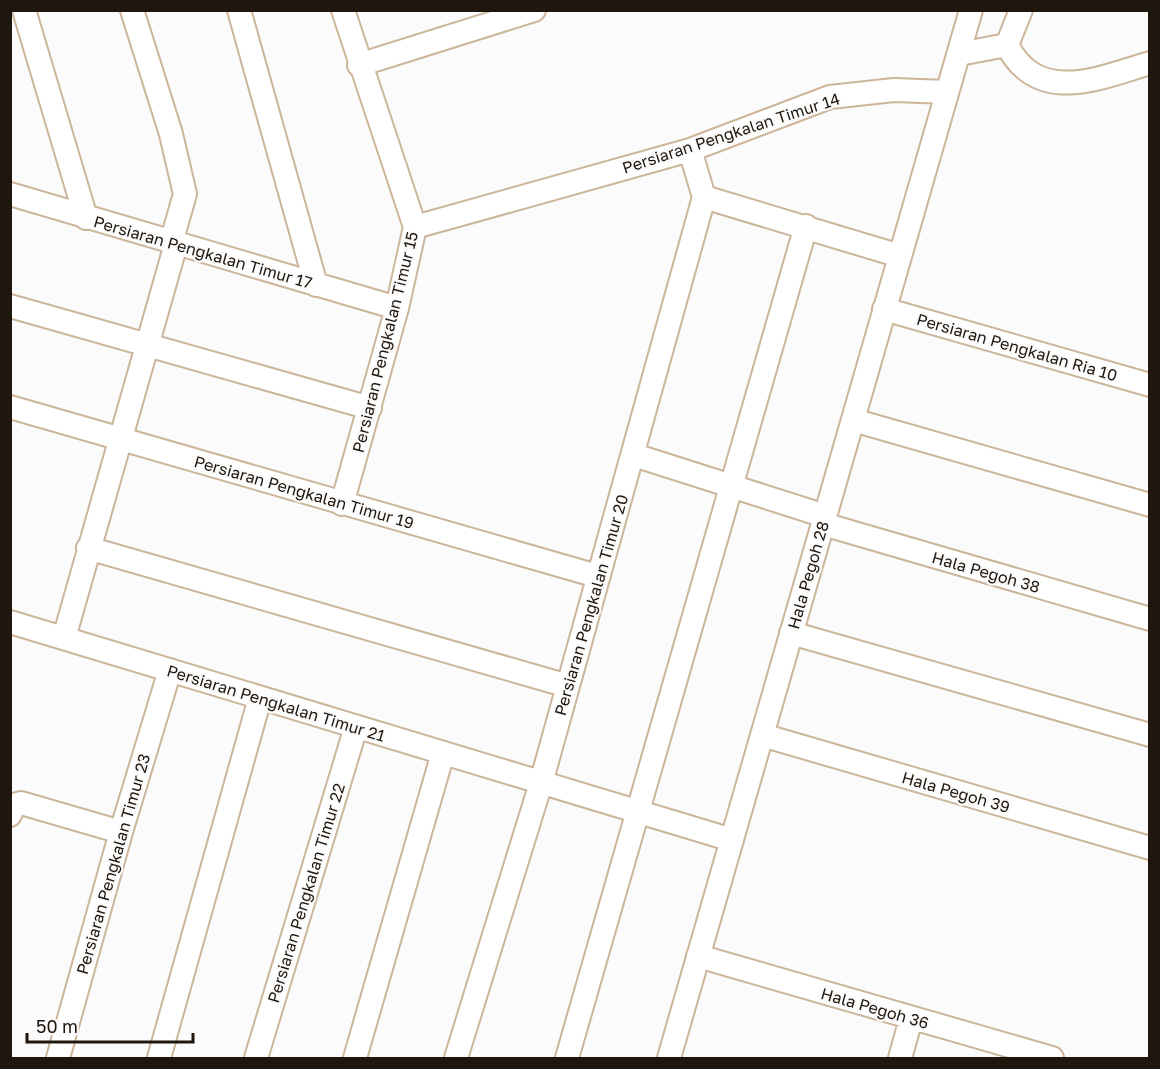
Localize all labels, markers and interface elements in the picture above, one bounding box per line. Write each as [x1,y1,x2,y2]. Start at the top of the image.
street label: Persiaran Pengkalan Timur 14 [620,88,842,178]
street label: Persiaran Pengkalan Timur 17 [91,211,315,293]
street label: Persiaran Pengkalan Timur 15 [348,229,422,455]
street label: Persiaran Pengkalan Ria 10 [914,309,1120,385]
street label: Persiaran Pengkalan Timur 19 [192,451,416,533]
street label: Persiaran Pengkalan Timur 20 [550,492,632,718]
street label: Hala Pegoh 28 [783,519,833,631]
street label: Hala Pegoh 38 [930,547,1042,597]
street label: Persiaran Pengkalan Timur 21 [164,660,388,746]
street label: Persiaran Pengkalan Timur 23 [72,751,154,977]
street label: Hala Pegoh 39 [900,767,1012,817]
street label: Persiaran Pengkalan Timur 22 [263,781,349,1005]
street label: Hala Pegoh 36 [819,983,931,1033]
scale bar [27,1006,194,1044]
text: 50 m [36,1015,78,1037]

